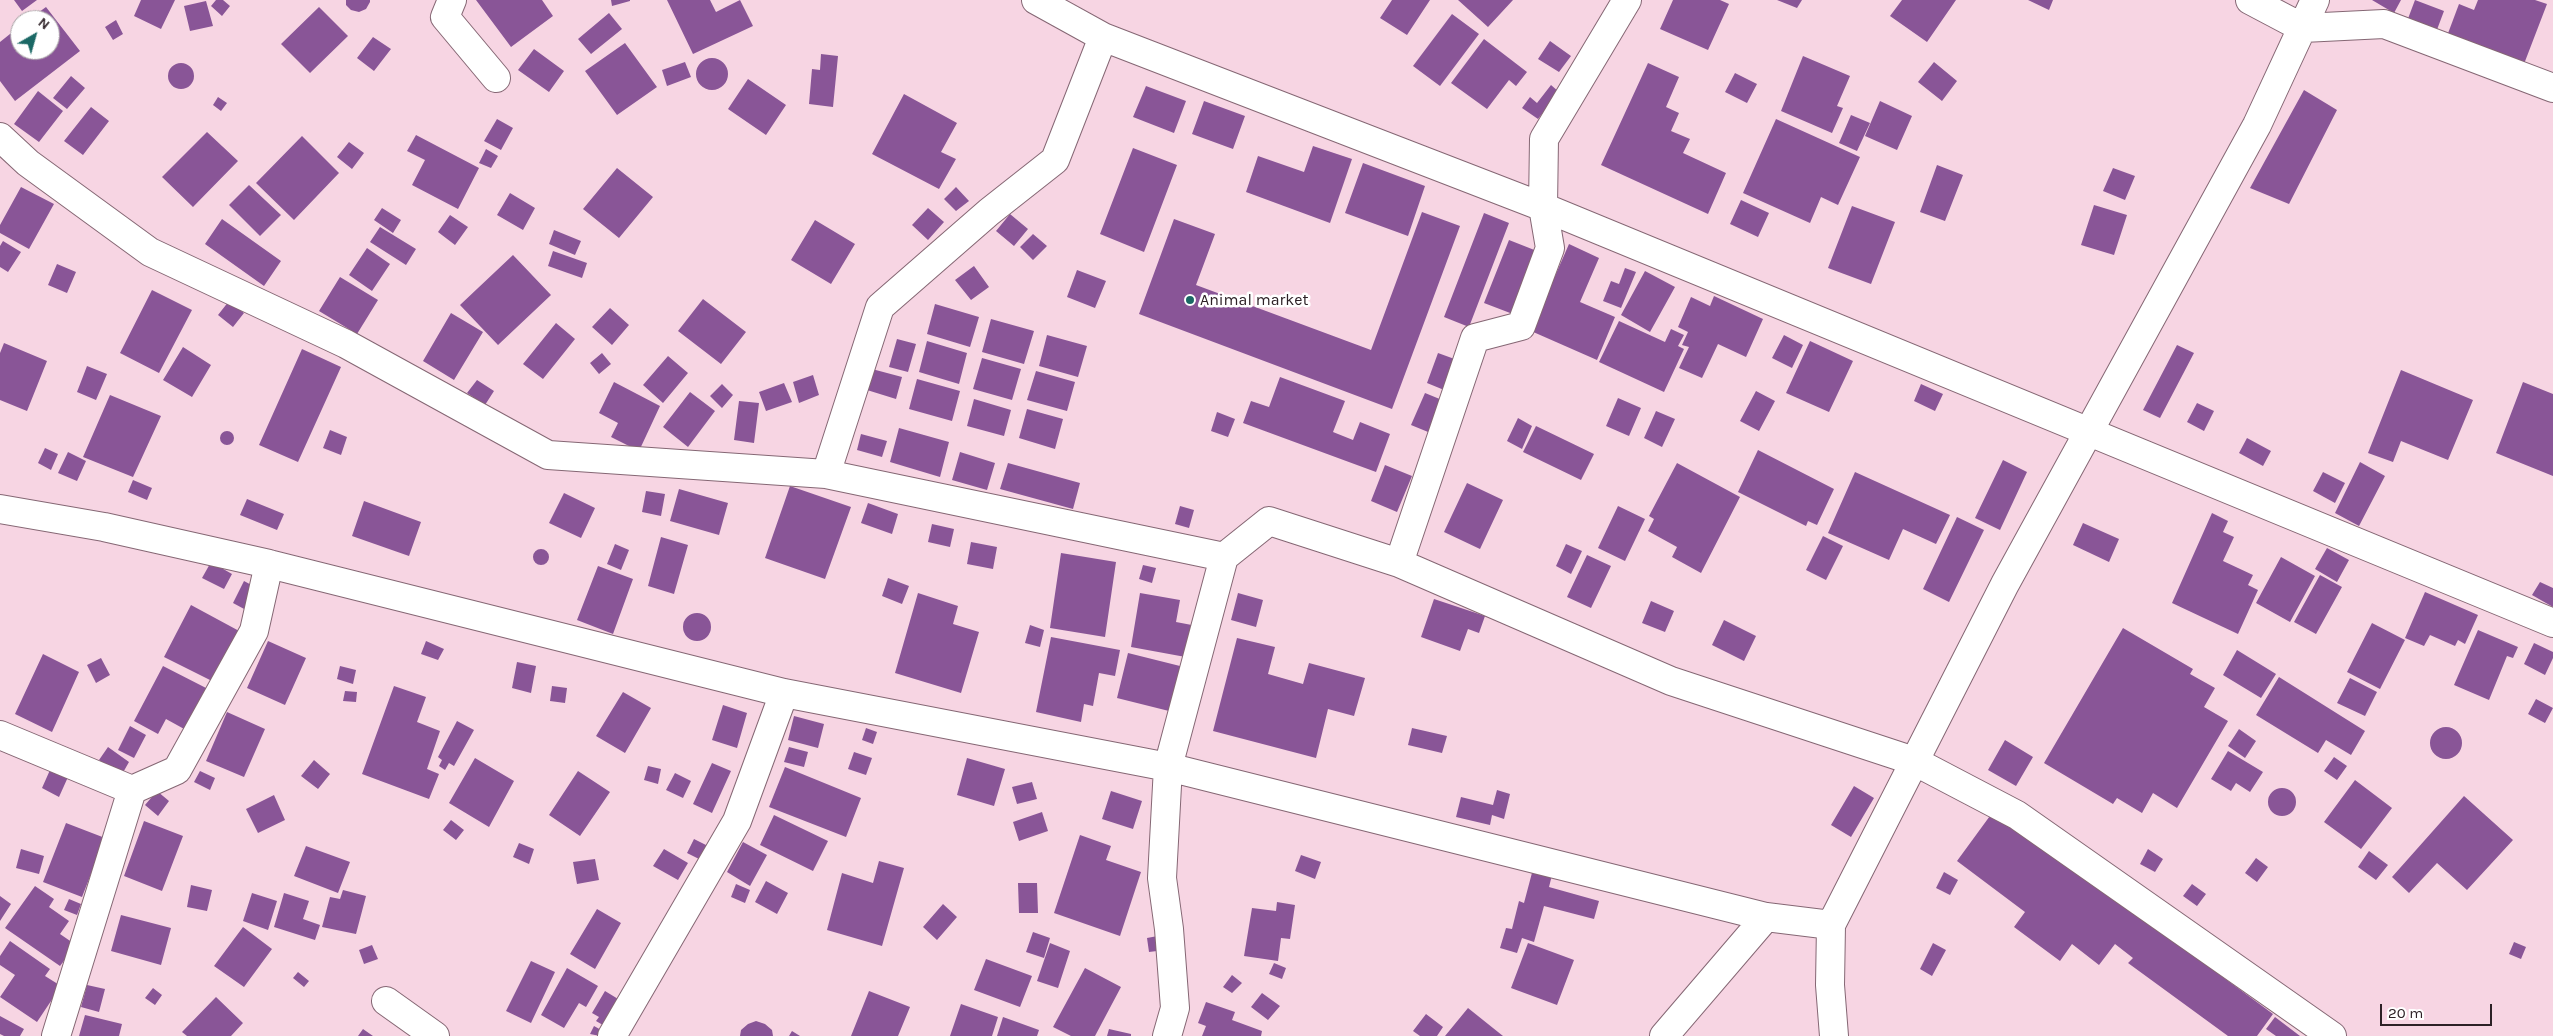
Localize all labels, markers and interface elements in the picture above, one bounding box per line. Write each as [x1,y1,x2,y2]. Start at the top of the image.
north arrow [10,10,60,60]
text: N [35,14,53,33]
place label: Animal market [1200,290,1308,310]
marker: Animal market [1184,294,1196,306]
scale bar [2383,994,2496,1026]
text: 20 m [2388,1004,2423,1022]

